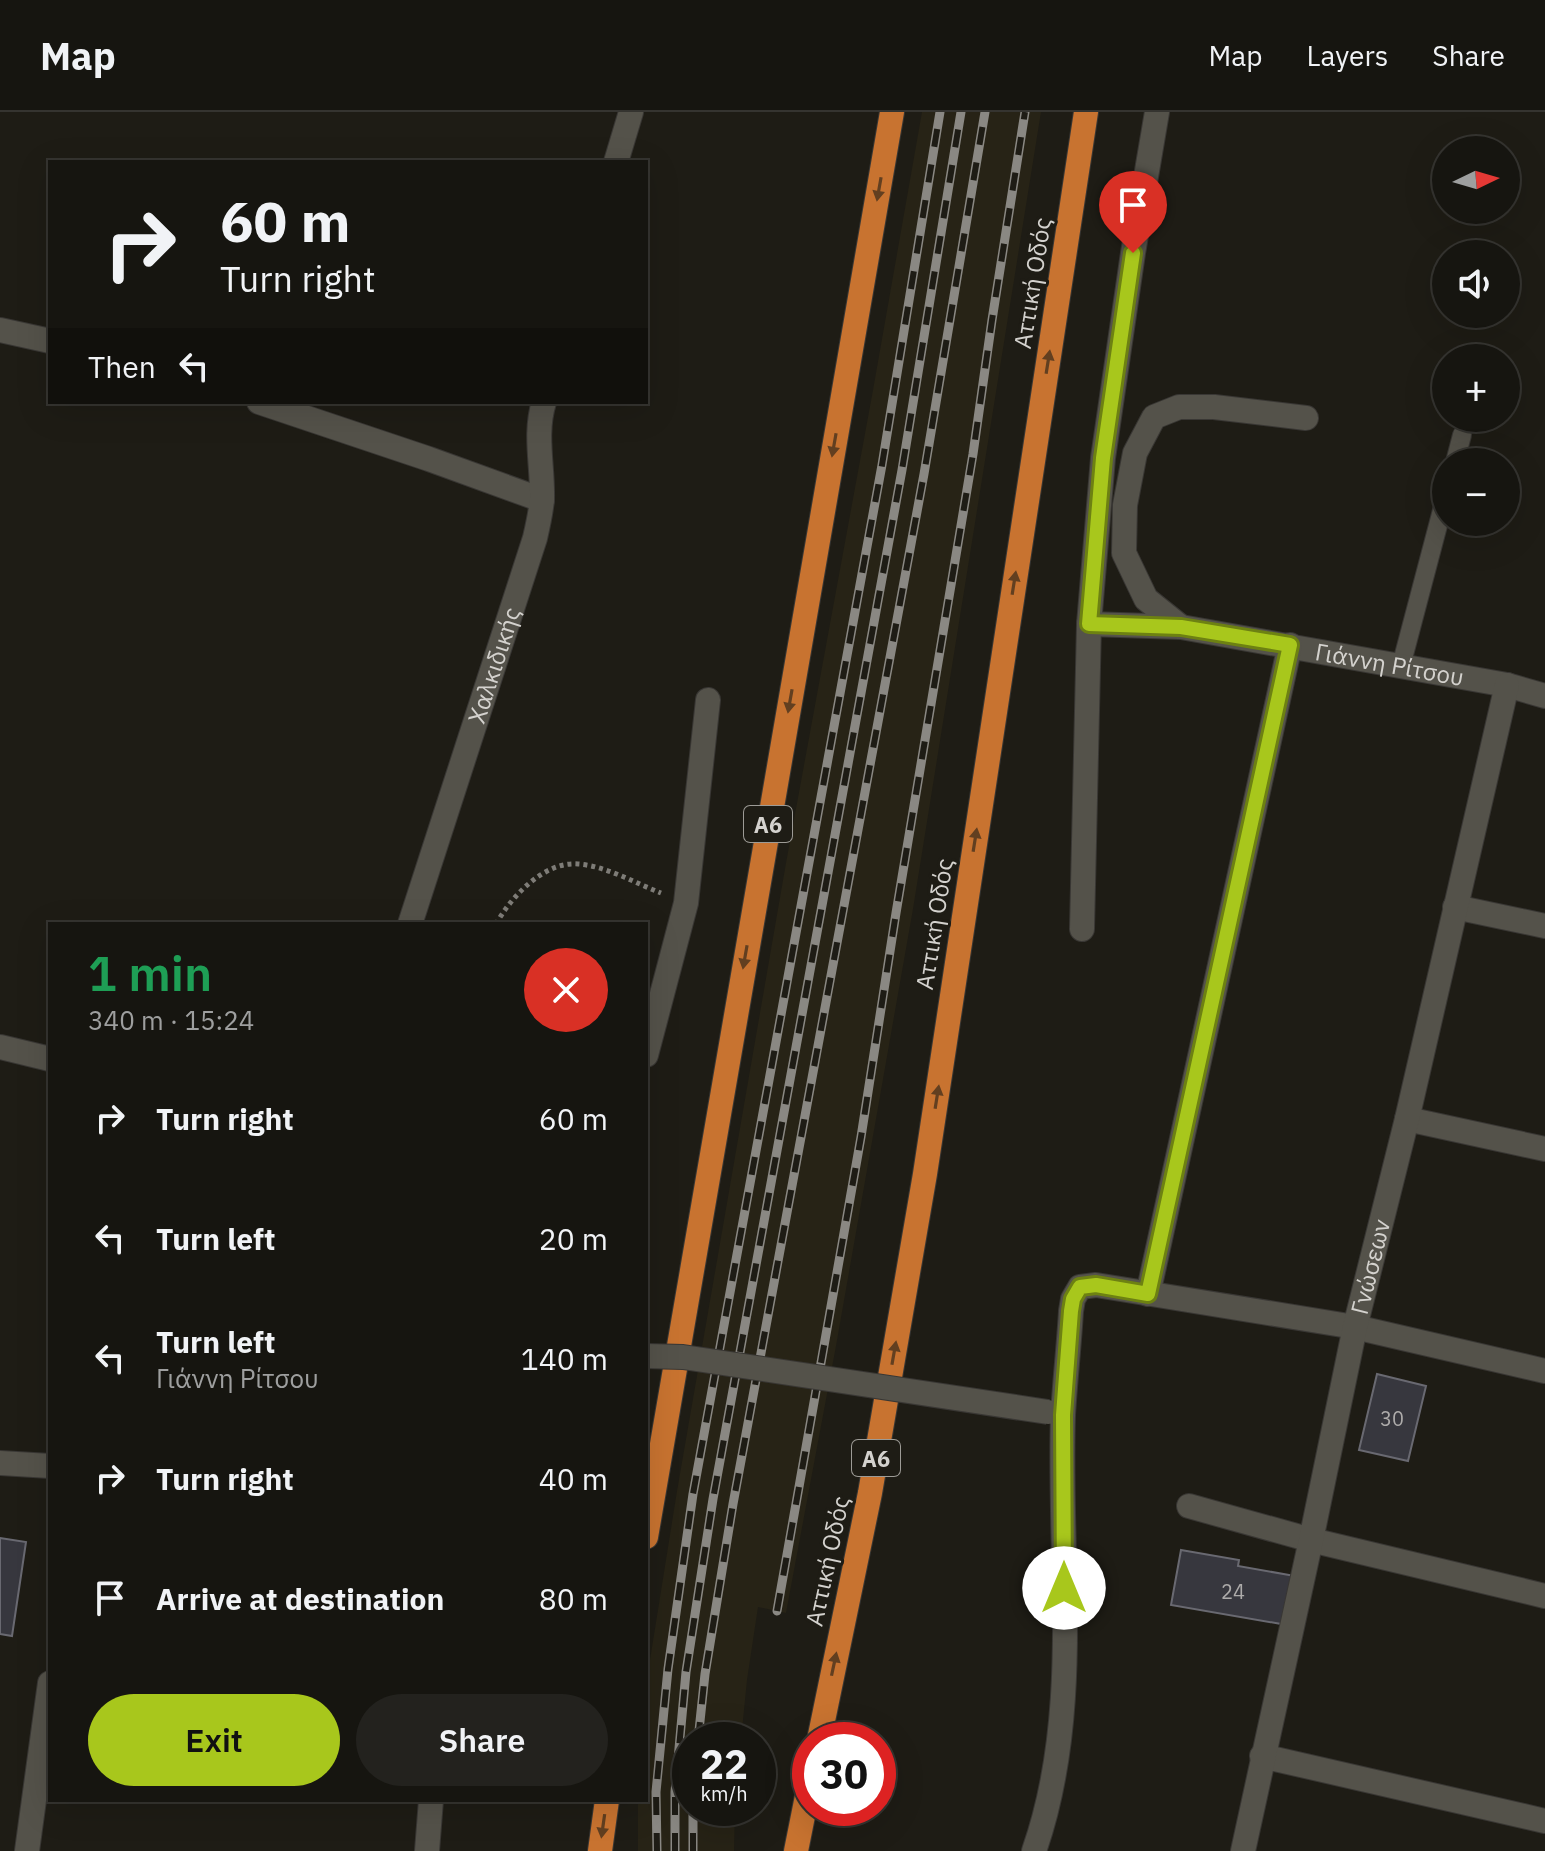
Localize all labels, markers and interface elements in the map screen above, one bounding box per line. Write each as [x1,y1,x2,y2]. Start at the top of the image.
text: Map [40,31,116,80]
text: Map [1208,37,1262,74]
text: Layers [1306,37,1388,74]
text: Share [1432,37,1505,74]
north arrow [1432,136,1520,224]
map controls [1432,136,1520,536]
pin [1099,171,1167,253]
one-way arrow [872,177,884,202]
icon: arrive [1111,183,1155,227]
text: 60 m [220,185,350,257]
icon: right [88,192,192,296]
street label: Αττική Οδός [1006,215,1058,351]
button: sound [1432,240,1520,328]
text: Turn right [220,255,376,302]
icon: left [172,344,216,388]
button: + [1432,344,1520,432]
text: Then [88,347,156,386]
one-way arrow [1042,350,1055,375]
one-way arrow [828,433,840,458]
button: − [1432,448,1520,536]
one-way arrow [1009,570,1021,595]
street label: Χαλκιδικής [460,603,528,727]
street label: Γιάννη Ρίτσου [1313,635,1467,693]
one-way arrow [783,689,795,714]
road number: Α6 [744,806,792,842]
one-way arrow [970,827,982,852]
street label: Αττική Οδός [908,856,960,992]
text: 1 min [88,942,212,1004]
one-way arrow [739,945,751,970]
button: close [524,948,608,1032]
text: 340 m · 15:24 [88,1003,254,1037]
one-way arrow [931,1084,943,1109]
icon: right [88,1096,132,1140]
text: Turn right [156,1099,294,1138]
text: 60 m [539,1099,608,1138]
icon: left [88,1216,132,1260]
street label: Γνώσεων [1343,1216,1397,1318]
text: Turn left [156,1219,275,1258]
text: 20 m [539,1219,608,1258]
text: Turn left [156,1322,275,1361]
icon: left [88,1336,132,1380]
text: 140 m [521,1339,608,1378]
one-way arrow [888,1341,900,1366]
text: Γιάννη Ρίτσου [156,1361,319,1395]
house number: 30 [1380,1405,1404,1432]
road number: Α6 [852,1440,900,1476]
icon: right [88,1456,132,1500]
text: Turn right [156,1459,294,1498]
text: 40 m [539,1459,608,1498]
street label: Αττική Οδός [798,1493,856,1629]
position arrow [1022,1546,1106,1630]
icon: arrive [88,1576,132,1620]
house number: 24 [1221,1578,1245,1605]
text: Arrive at destination [156,1579,444,1618]
text: 80 m [539,1579,608,1618]
one-way arrow [829,1651,841,1676]
button: Exit [88,1694,340,1786]
button: Share [356,1694,608,1786]
speed limit sign: 30 [792,1722,896,1826]
text: 22 [700,1738,748,1790]
text: km/h [700,1780,748,1807]
one-way arrow [596,1813,609,1838]

